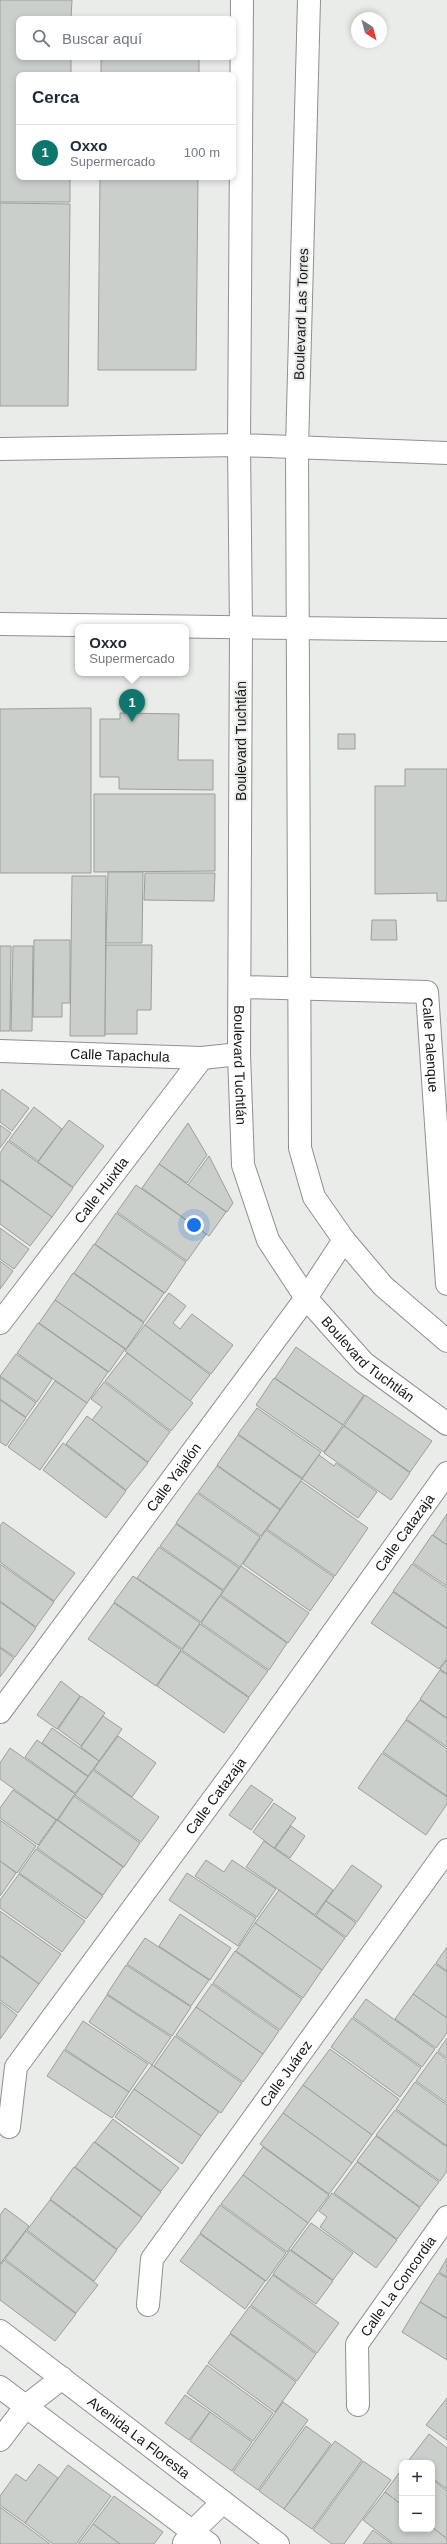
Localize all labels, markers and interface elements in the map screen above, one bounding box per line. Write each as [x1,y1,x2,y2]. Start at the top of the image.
north arrow [351,12,387,48]
search box [16,16,236,60]
icon: search [30,27,52,49]
text: Buscar aquí [62,30,142,47]
text: Cerca [32,88,79,107]
text: Oxxo [70,137,108,154]
text: 1 [41,145,49,160]
text: 100 m [184,145,220,160]
text: Supermercado [70,154,155,169]
street label: Boulevard Las Torres [291,248,311,380]
popup [75,624,189,676]
text: Oxxo [89,634,127,651]
text: Supermercado [89,651,175,666]
street label: Boulevard Tuchtlán [233,681,249,801]
pin: 1 [119,689,145,722]
street label: Calle Palenque [419,997,442,1093]
street label: Boulevard Tuchtlán [231,1005,250,1125]
street label: Calle Tapachula [70,1045,170,1065]
street label: Calle Huixtla [71,1154,132,1226]
your location [184,1215,204,1235]
street label: Boulevard Tuchtlán [318,1313,417,1405]
street label: Calle Yajalón [143,1440,204,1515]
street label: Calle Catazaja [371,1491,438,1574]
street label: Calle Catazaja [182,1754,249,1837]
street label: Calle Juárez [257,2037,315,2110]
street label: Calle La Concordia [357,2233,439,2339]
street label: Avenida La Floresta [85,2393,193,2482]
map controls [399,2460,435,2532]
button: + [399,2460,435,2496]
button: − [399,2496,435,2532]

